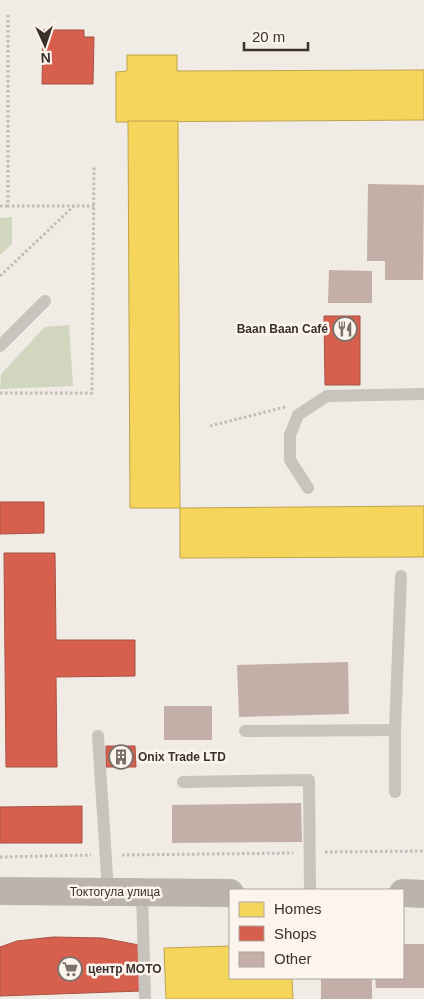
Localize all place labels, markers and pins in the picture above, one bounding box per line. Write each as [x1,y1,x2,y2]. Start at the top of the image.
restaurant icon: Baan Baan Café [332,316,358,342]
place label: Baan Baan Café [237,322,328,336]
building icon: Onix Trade LTD [108,744,134,770]
place label: Onix Trade LTD [138,750,226,764]
supermarket icon: центр МОТО [57,956,83,982]
place label: центр МОТО [88,962,162,976]

